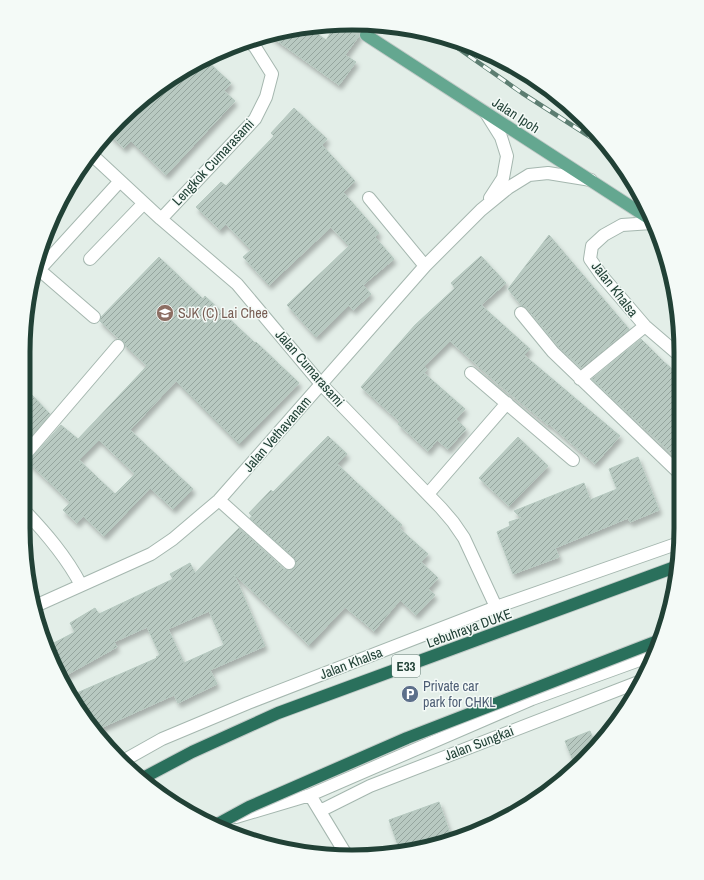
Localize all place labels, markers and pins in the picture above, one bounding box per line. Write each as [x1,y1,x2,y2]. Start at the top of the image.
school or university icon: SJK (C) Lai Chee [155,303,175,323]
place label: SJK (C) Lai Chee [178,304,268,322]
place label: Private car park for CHKL [423,677,496,711]
parking icon: Private car park for CHKL [400,684,420,704]

